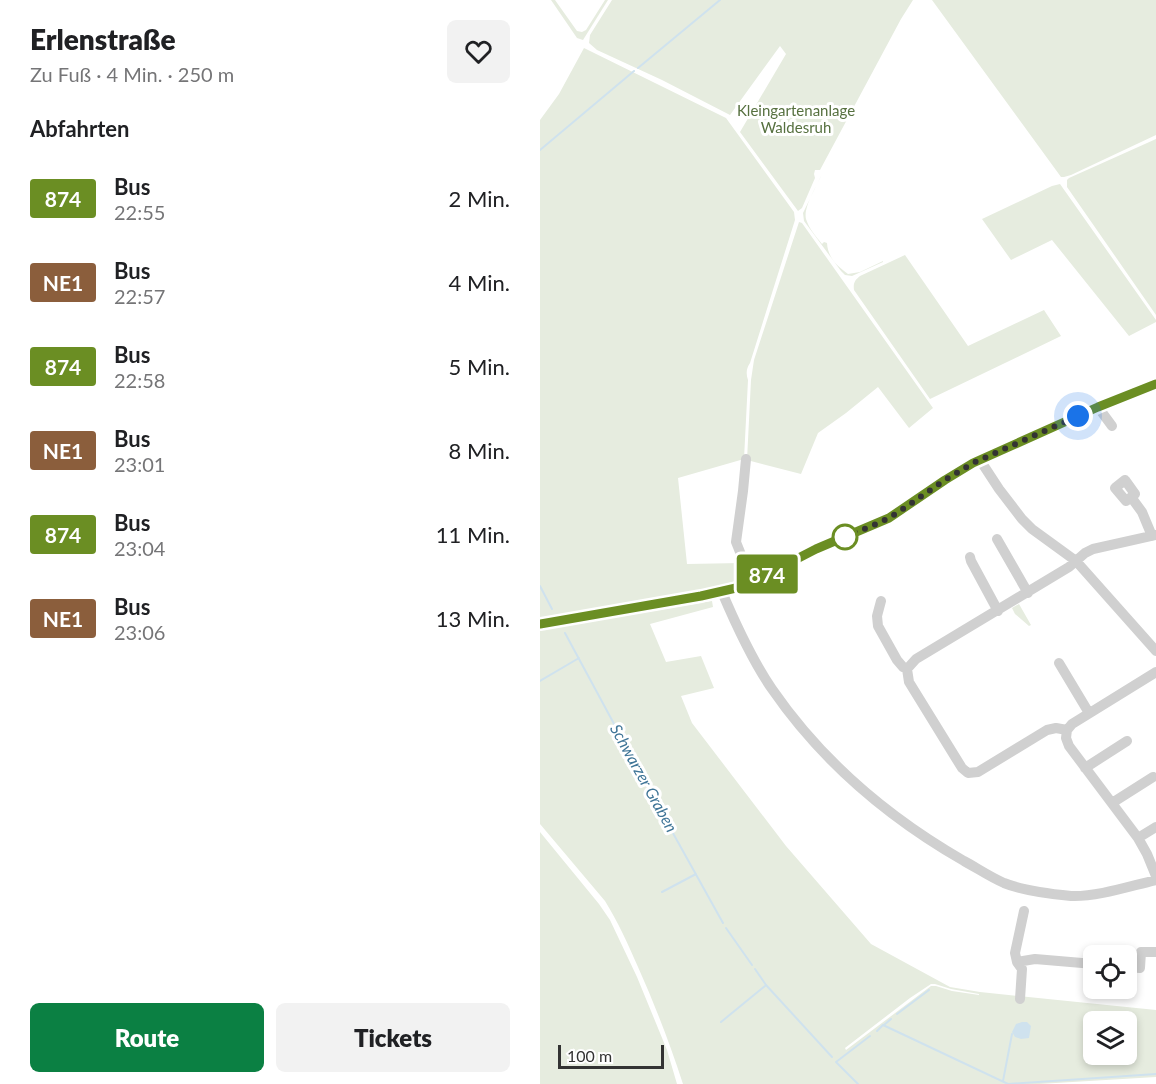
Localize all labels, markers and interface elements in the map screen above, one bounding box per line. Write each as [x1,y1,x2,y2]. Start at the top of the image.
button: heart [447,20,510,83]
text: Erlenstraße [30,22,176,56]
text: Zu Fuß · 4 Min. · 250 m [30,62,234,86]
park label: Kleingartenanlage Waldesruh [737,101,855,136]
text: Abfahrten [30,115,129,142]
text: Bus [114,173,150,200]
text: 2 Min. [449,185,510,212]
text: 874 [45,186,81,211]
text: 22:55 [114,200,165,224]
text: Bus [114,257,150,284]
text: 4 Min. [449,269,510,296]
text: NE1 [43,270,83,295]
text: 22:57 [114,284,165,308]
text: Bus [114,341,150,368]
text: 5 Min. [449,353,510,380]
text: 874 [45,354,81,379]
text: 22:58 [114,368,165,392]
your location [1063,401,1093,431]
text: Bus [114,425,150,452]
text: 8 Min. [449,437,510,464]
text: NE1 [43,438,83,463]
text: 23:01 [114,452,165,476]
text: Bus [114,509,150,536]
text: 11 Min. [436,521,510,548]
text: 874 [45,522,81,547]
unlabelled marker [832,524,858,550]
text: 23:04 [114,536,165,560]
line badge: 874 [732,554,802,594]
text: 874 [749,562,785,587]
text: Bus [114,593,150,620]
text: 13 Min. [436,605,510,632]
text: NE1 [43,606,83,631]
text: 23:06 [114,620,165,644]
water label: Schwarzer Graben [607,720,682,835]
map controls [1083,945,1137,1065]
button: locate [1083,945,1137,999]
button: Route [30,1003,264,1072]
button: Tickets [276,1003,510,1072]
button: layers [1083,1011,1137,1065]
scale bar [558,1042,664,1070]
text: 100 m [567,1046,612,1065]

